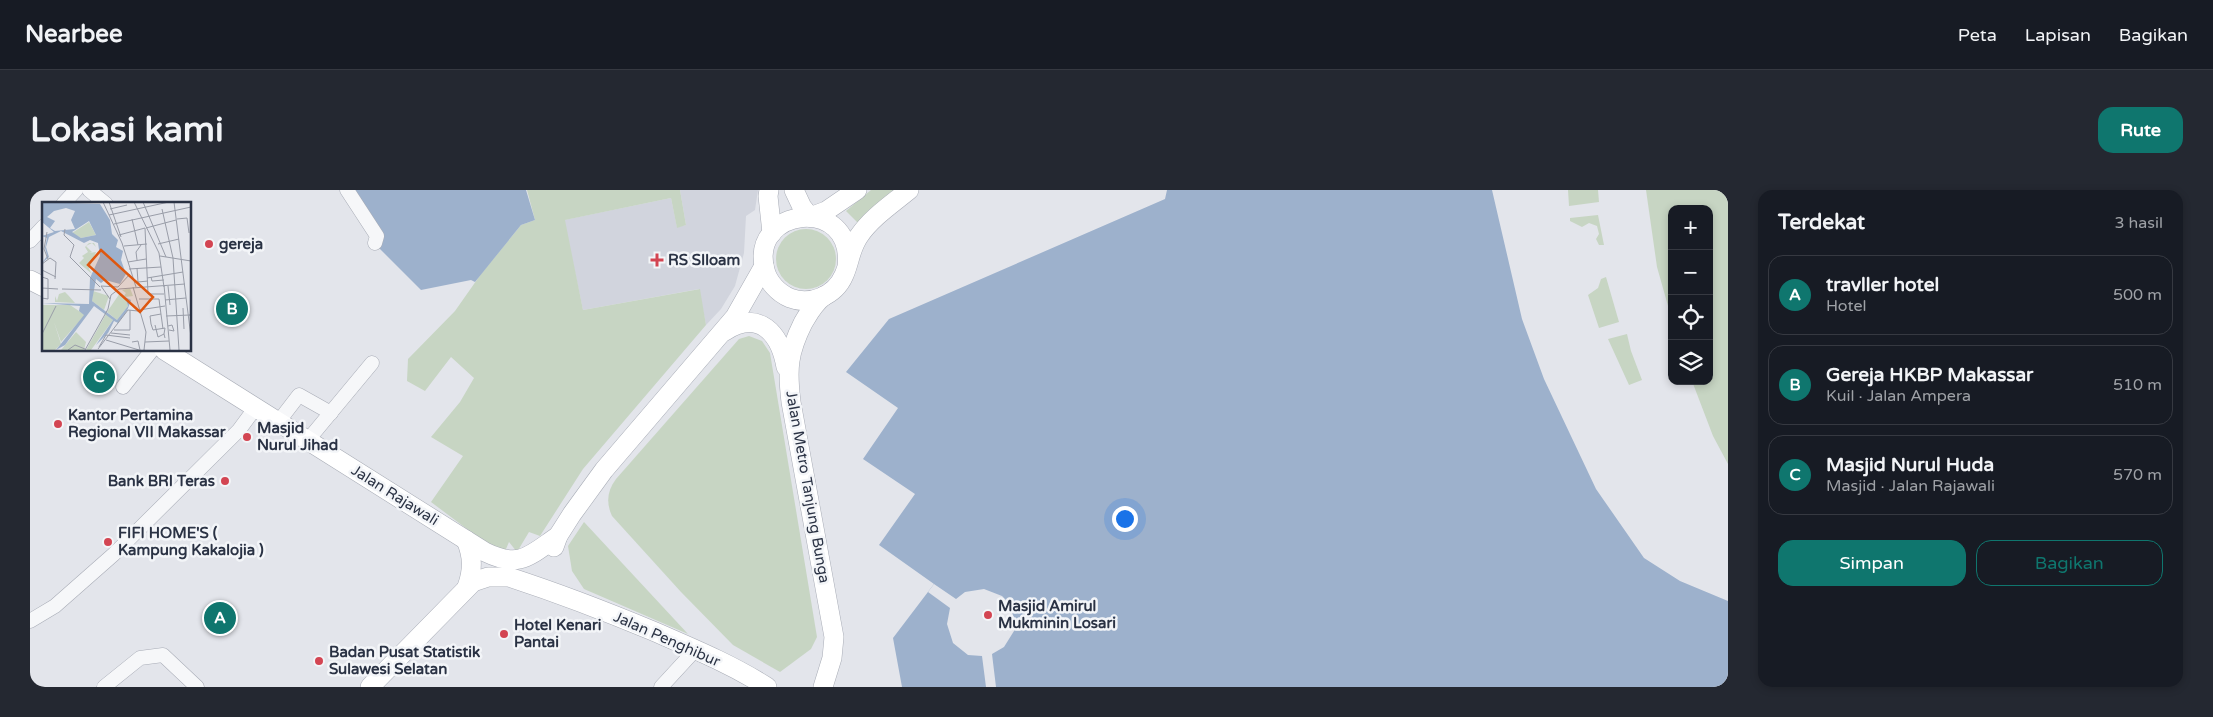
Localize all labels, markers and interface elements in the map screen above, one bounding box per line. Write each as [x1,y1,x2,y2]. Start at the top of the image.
text: Nearbee [25,20,123,49]
text: Peta [1958,24,1997,46]
text: Lapisan [2025,24,2091,46]
text: Bagikan [2119,24,2188,46]
button: Rute [2098,107,2183,153]
text: Lokasi kami [30,109,224,151]
inset map [42,202,191,351]
map controls [1668,205,1713,385]
button: + [1668,205,1713,250]
text: Terdekat [1778,210,1865,235]
text: 3 hasil [2114,213,2163,233]
place label: gereja [219,235,263,254]
marker: gereja [203,238,215,250]
button: − [1668,250,1713,295]
place label: RS SIloam [668,251,740,269]
marker: RS SIloam [650,253,664,267]
text: travller hotel [1826,274,1939,296]
text: A [1789,285,1801,305]
text: 500 m [2113,285,2162,305]
pin: B [216,290,248,328]
button: locate [1668,295,1713,340]
text: Hotel [1826,296,1867,316]
button: layers [1668,340,1713,385]
pin: C [83,358,115,396]
text: Gereja HKBP Makassar [1826,364,2033,386]
text: B [1789,375,1801,395]
text: 510 m [2113,375,2162,395]
text: Kuil · Jalan Ampera [1826,386,1971,406]
street label: Jalan Metro Tanjung Bunga [782,389,834,585]
place label: Kantor Pertamina Regional VII Makassar [68,406,226,442]
marker: Kantor Pertamina Regional VII Makassar [52,418,64,430]
place label: Masjid Nurul Jihad [257,419,338,454]
marker: Masjid Nurul Jihad [241,431,253,443]
text: Masjid Nurul Huda [1826,454,1994,476]
street label: Jalan Rajawali [348,461,442,529]
text: C [1789,465,1801,485]
text: 570 m [2113,465,2162,485]
place label: Bank BRI Teras [108,472,215,490]
marker: Bank BRI Teras [219,475,231,487]
text: Masjid · Jalan Rajawali [1826,476,1995,496]
your location [1112,506,1138,532]
place label: FIFI HOME'S ( Kampung Kakalojia ) [118,524,264,560]
marker: FIFI HOME'S ( Kampung Kakalojia ) [102,536,114,548]
button: Simpan [1778,540,1966,586]
button: Bagikan [1976,540,2163,586]
place label: Masjid Amirul Mukminin Losari [998,597,1116,632]
pin: A [204,599,236,637]
street label: Jalan Penghibur [611,607,723,671]
marker: Masjid Amirul Mukminin Losari [982,609,994,621]
place label: Hotel Kenari Pantai [514,616,602,651]
marker: Hotel Kenari Pantai [498,628,510,640]
place label: Badan Pusat Statistik Sulawesi Selatan [329,643,480,678]
marker: Badan Pusat Statistik Sulawesi Selatan [313,655,325,667]

